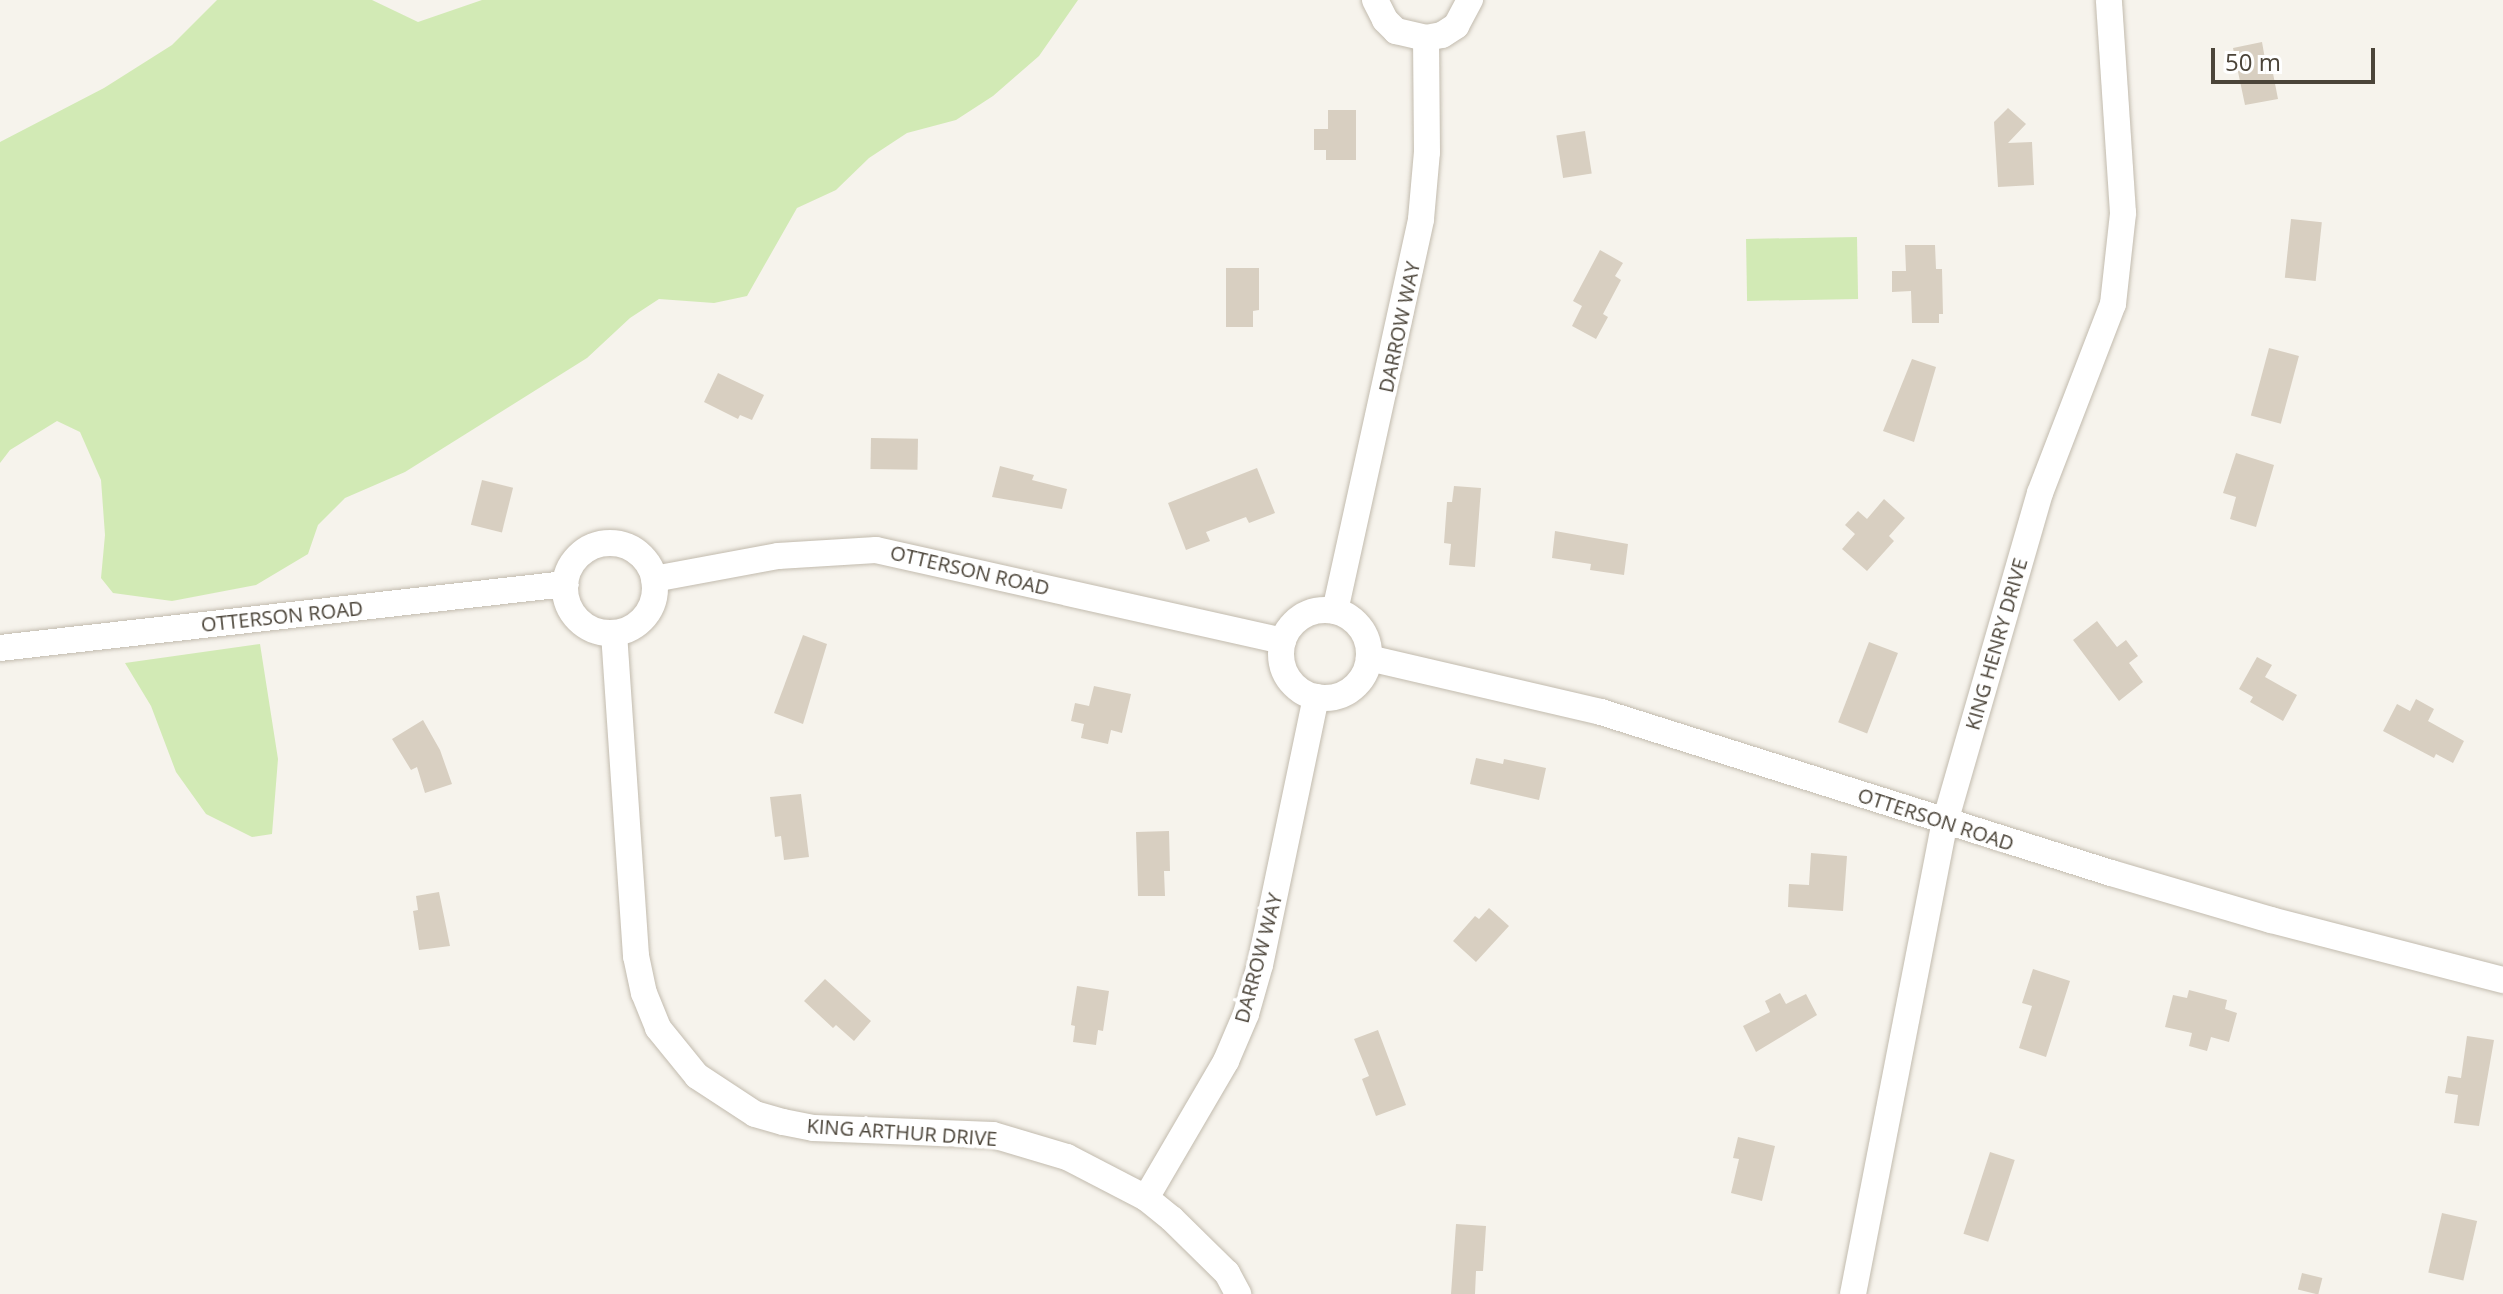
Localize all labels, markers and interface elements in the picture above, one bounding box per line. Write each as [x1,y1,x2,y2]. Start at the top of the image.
scale bar [2215,32,2379,82]
text: 50 m [2225,45,2281,78]
street label: DARROW WAY [1373,259,1425,395]
street label: OTTERSON ROAD [888,540,1052,600]
street label: KING HENRY DRIVE [1960,555,2032,733]
street label: OTTERSON ROAD [200,596,364,636]
street label: OTTERSON ROAD [1855,782,2017,856]
street label: DARROW WAY [1229,890,1287,1026]
street label: KING ARTHUR DRIVE [806,1113,998,1151]

